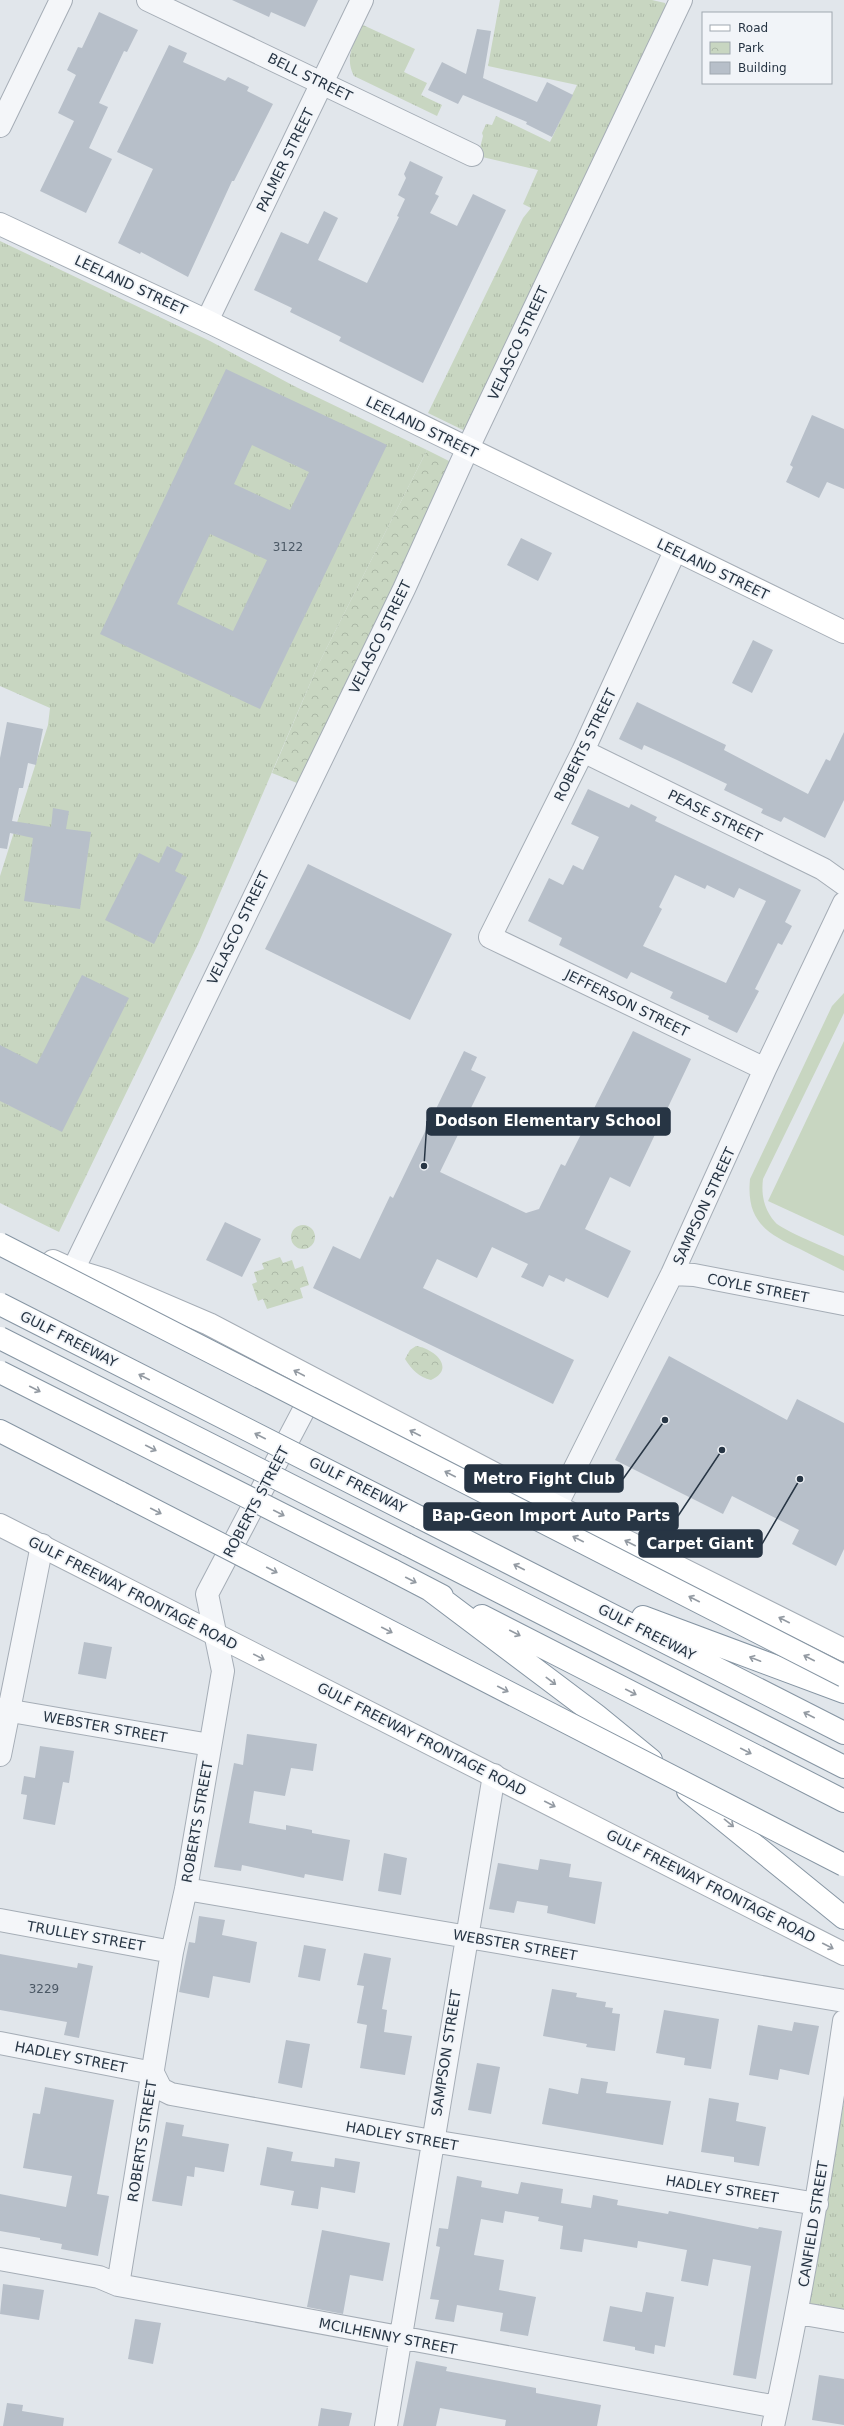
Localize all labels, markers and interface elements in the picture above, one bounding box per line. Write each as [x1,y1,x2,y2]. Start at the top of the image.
legend [702,12,832,84]
text: Road [738,21,768,35]
text: Park [738,41,764,55]
street label: BELL STREET [265,50,355,105]
text: Building [738,61,787,75]
street label: PALMER STREET [253,105,317,214]
street label: LEELAND STREET [72,252,190,318]
street label: VELASCO STREET [485,283,552,402]
street label: LEELAND STREET [364,393,481,461]
street label: LEELAND STREET [655,535,772,603]
house number: 3122 [273,540,303,554]
street label: VELASCO STREET [346,578,414,696]
street label: ROBERTS STREET [551,686,619,804]
street label: PEASE STREET [665,786,765,846]
street label: VELASCO STREET [204,869,272,987]
street label: JEFFERSON STREET [562,966,692,1040]
callout: Dodson Elementary School [427,1108,670,1135]
text: Dodson Elementary School [435,1112,661,1130]
street label: SAMPSON STREET [670,1144,738,1267]
street label: COYLE STREET [706,1270,811,1306]
street label: GULF FREEWAY [18,1308,121,1371]
one-way arrow [294,1369,306,1376]
one-way arrow [138,1373,150,1380]
one-way arrow [29,1386,41,1393]
one-way arrow [409,1429,421,1436]
one-way arrow [254,1431,266,1439]
street label: ROBERTS STREET [220,1443,292,1560]
one-way arrow [144,1445,156,1452]
street label: GULF FREEWAY [307,1454,410,1517]
callout: Metro Fight Club [465,1465,623,1492]
one-way arrow [444,1470,456,1477]
text: Metro Fight Club [473,1470,615,1488]
callout: Bap-Geon Import Auto Parts [424,1503,678,1530]
text: Bap-Geon Import Auto Parts [432,1507,670,1525]
one-way arrow [150,1508,162,1515]
one-way arrow [273,1510,285,1518]
callout: Carpet Giant [639,1530,762,1557]
street label: GULF FREEWAY FRONTAGE ROAD [26,1533,240,1653]
one-way arrow [572,1535,584,1543]
text: Carpet Giant [646,1535,754,1553]
one-way arrow [625,1539,637,1546]
one-way arrow [513,1563,525,1570]
one-way arrow [265,1567,277,1575]
one-way arrow [405,1577,417,1584]
one-way arrow [688,1594,700,1602]
street label: GULF FREEWAY [596,1601,699,1664]
one-way arrow [778,1616,790,1623]
one-way arrow [381,1627,393,1634]
one-way arrow [508,1630,520,1637]
one-way arrow [253,1654,265,1661]
one-way arrow [804,1654,816,1661]
one-way arrow [748,1655,761,1662]
one-way arrow [545,1677,556,1685]
street label: GULF FREEWAY FRONTAGE ROAD [315,1679,529,1799]
one-way arrow [497,1686,509,1693]
one-way arrow [624,1689,636,1696]
street label: WEBSTER STREET [42,1708,169,1746]
one-way arrow [803,1711,815,1718]
one-way arrow [740,1748,752,1755]
street label: ROBERTS STREET [178,1760,216,1884]
one-way arrow [544,1800,556,1808]
one-way arrow [723,1819,734,1828]
street label: GULF FREEWAY FRONTAGE ROAD [604,1826,818,1946]
street label: TRULLEY STREET [25,1918,147,1954]
street label: WEBSTER STREET [452,1926,579,1964]
one-way arrow [822,1943,834,1950]
house number: 3229 [29,1982,59,1996]
street label: SAMPSON STREET [428,1988,464,2117]
street label: HADLEY STREET [14,2038,129,2076]
street label: ROBERTS STREET [124,2078,160,2203]
street label: HADLEY STREET [344,2118,460,2154]
street label: CANFIELD STREET [795,2159,831,2288]
street label: HADLEY STREET [664,2172,780,2206]
street label: MCILHENNY STREET [318,2315,459,2357]

